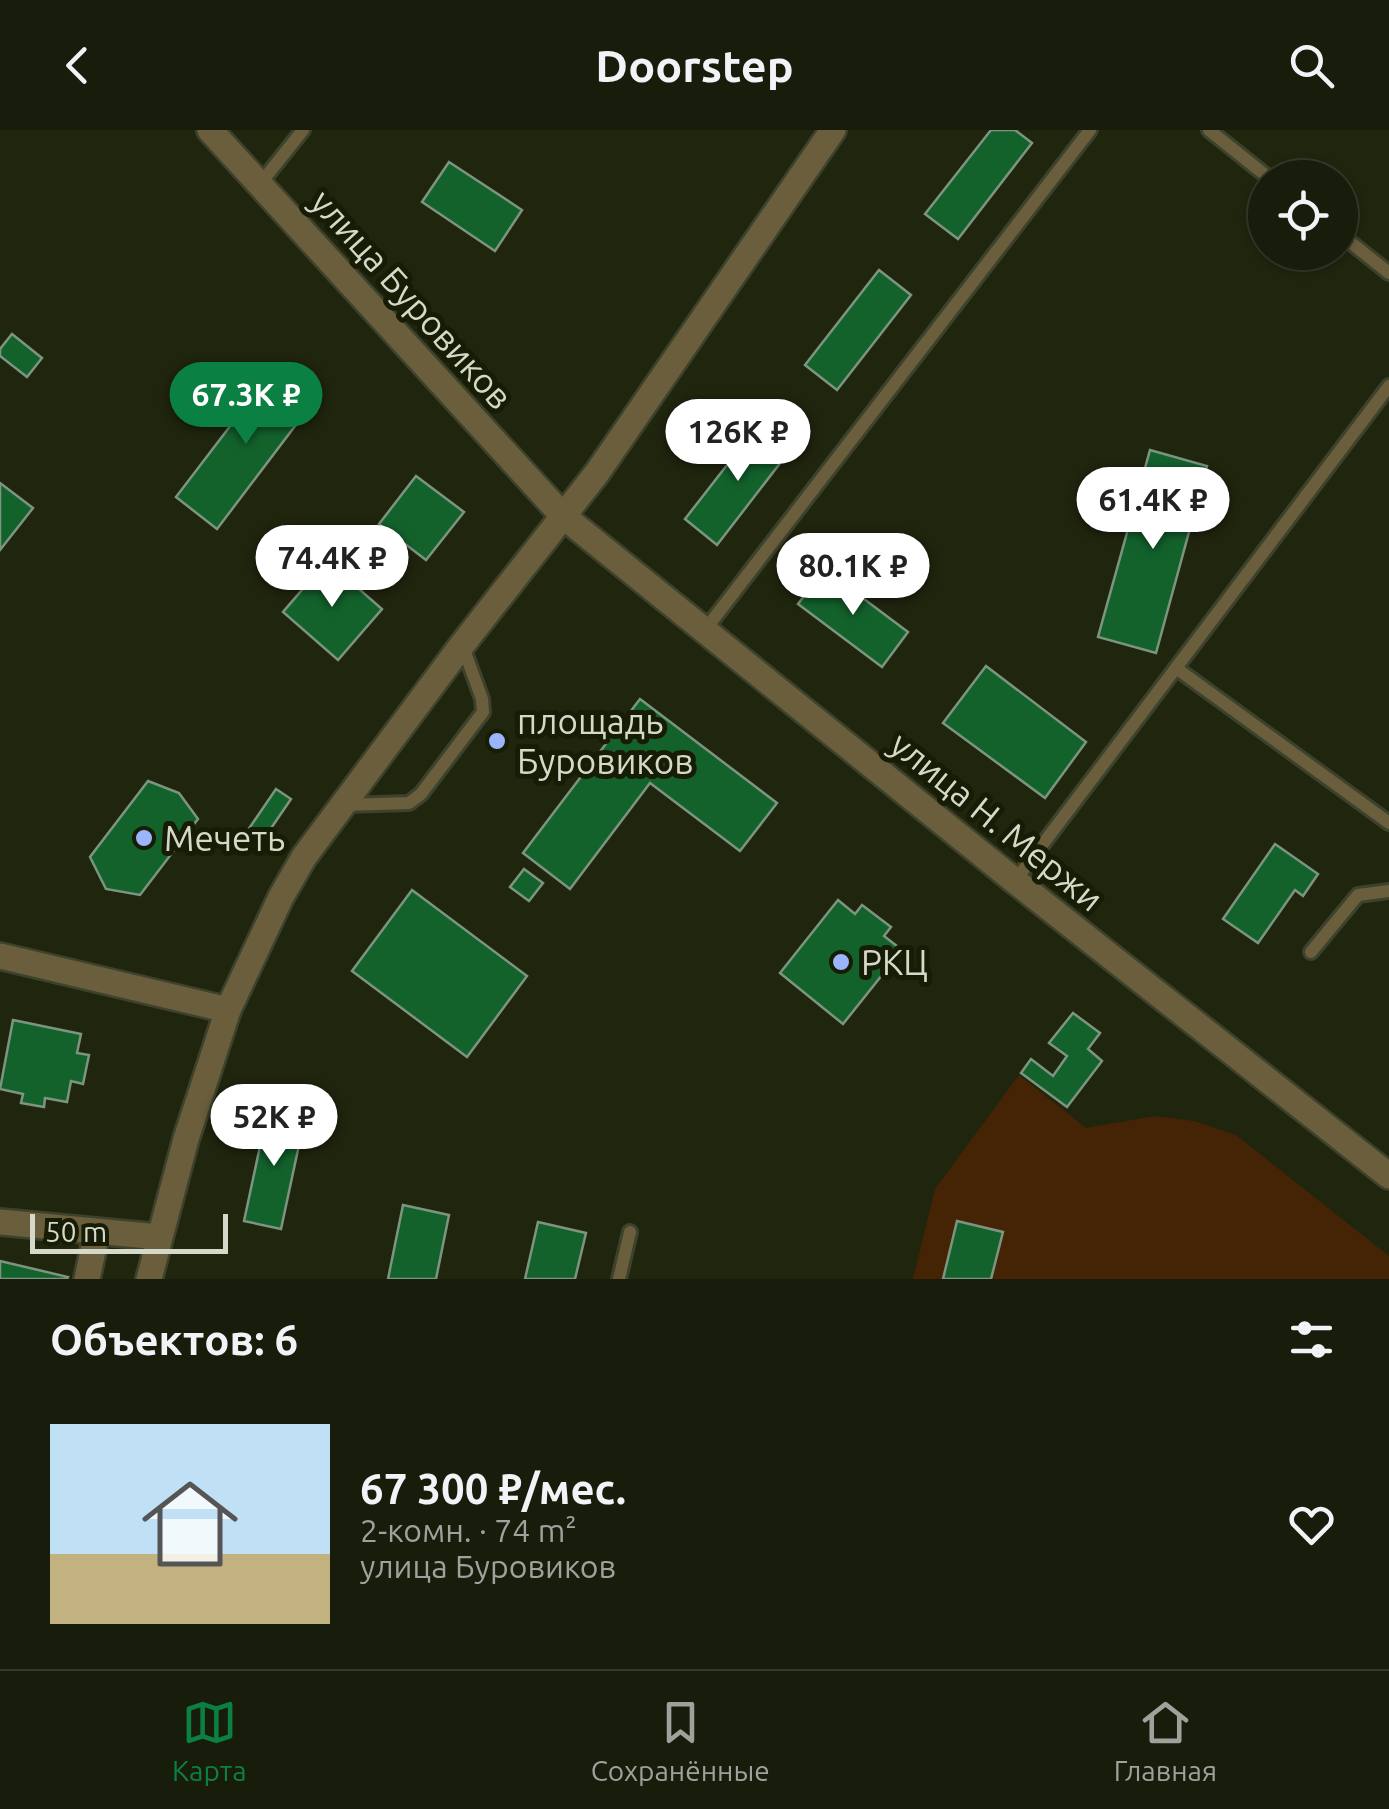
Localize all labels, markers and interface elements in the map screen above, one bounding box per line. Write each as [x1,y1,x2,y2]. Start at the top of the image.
icon: back [50,38,105,93]
icon: search [1284,38,1339,93]
text: Doorstep [595,40,794,91]
map controls [1248,160,1358,270]
button: locate [1248,160,1358,270]
street label: улица Буровиков [303,181,521,417]
pin: 67.3K ₽ [154,362,338,447]
text: 67.3K ₽ [192,376,300,412]
pin: 126K ₽ [657,399,819,484]
text: 126K ₽ [687,413,789,449]
pin: 61.4K ₽ [1061,467,1245,552]
text: 61.4K ₽ [1099,481,1207,517]
pin: 74.4K ₽ [240,525,424,610]
pin: 80.1K ₽ [761,533,945,618]
text: 74.4K ₽ [278,539,386,575]
text: 80.1K ₽ [799,547,907,583]
place label: площадь Буровиков [517,701,693,781]
street label: улица Н. Мержи [883,723,1111,919]
marker: площадь Буровиков [486,730,508,752]
place label: Мечеть [164,818,285,858]
marker: Мечеть [133,827,155,849]
place label: РКЦ [861,942,928,982]
marker: РКЦ [830,951,852,973]
pin: 52K ₽ [204,1084,344,1169]
text: 52K ₽ [232,1098,316,1134]
scale bar [30,1209,228,1254]
text: 50 m [45,1216,107,1247]
icon: filters [1284,1312,1339,1367]
text: Объектов: 6 [50,1316,298,1363]
icon: home [130,1464,250,1584]
text: 67 300 ₽/мес. [360,1465,626,1512]
icon: heart [1284,1497,1339,1552]
text: 2-комн. · 74 m² [360,1512,577,1548]
text: улица Буровиков [360,1548,616,1584]
tab: Карта [172,1695,247,1786]
tab: Сохранённые [591,1695,770,1786]
tab: Главная [1114,1695,1217,1786]

